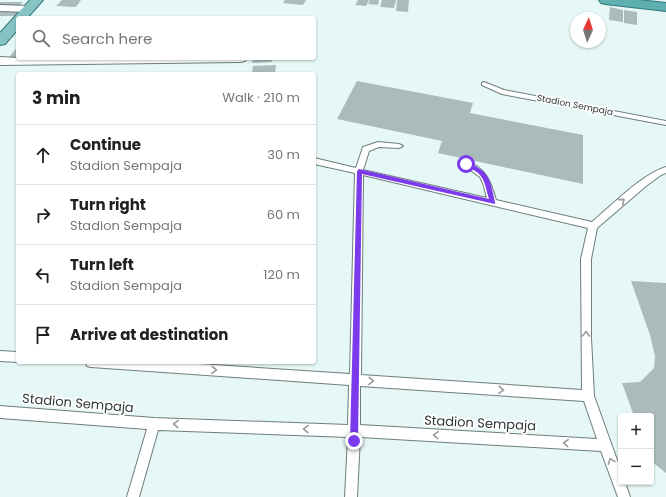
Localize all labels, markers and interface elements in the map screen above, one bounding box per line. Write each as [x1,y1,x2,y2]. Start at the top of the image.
north arrow [570,12,606,48]
search box [16,16,316,60]
icon: search [30,27,52,49]
text: Search here [62,28,152,49]
text: 3 min [32,86,80,110]
text: Walk · 210 m [222,88,300,107]
street label: Stadion Sempaja [536,92,614,118]
text: Continue [70,134,141,155]
icon: ahead [32,144,54,166]
text: 30 m [267,145,300,164]
route start [457,155,475,173]
text: Stadion Sempaja [70,156,182,175]
text: Turn right [70,194,146,215]
one-way arrow [618,198,625,205]
icon: right [32,204,54,226]
text: 60 m [267,205,300,224]
text: Stadion Sempaja [70,216,182,235]
text: Turn left [70,254,134,275]
icon: left [32,264,54,286]
text: 120 m [263,265,300,284]
text: Stadion Sempaja [70,276,182,295]
icon: arrive [32,324,54,346]
text: Arrive at destination [70,324,228,345]
one-way arrow [582,331,590,337]
one-way arrow [211,366,217,375]
one-way arrow [368,377,374,386]
one-way arrow [498,386,504,395]
street label: Stadion Sempaja [21,389,135,417]
street label: Stadion Sempaja [424,411,536,435]
map controls [618,413,654,485]
button: + [618,413,654,449]
one-way arrow [173,420,179,429]
one-way arrow [303,425,309,433]
one-way arrow [433,431,439,440]
route end [345,432,363,450]
one-way arrow [563,438,569,447]
button: − [618,449,654,485]
one-way arrow [607,457,615,464]

